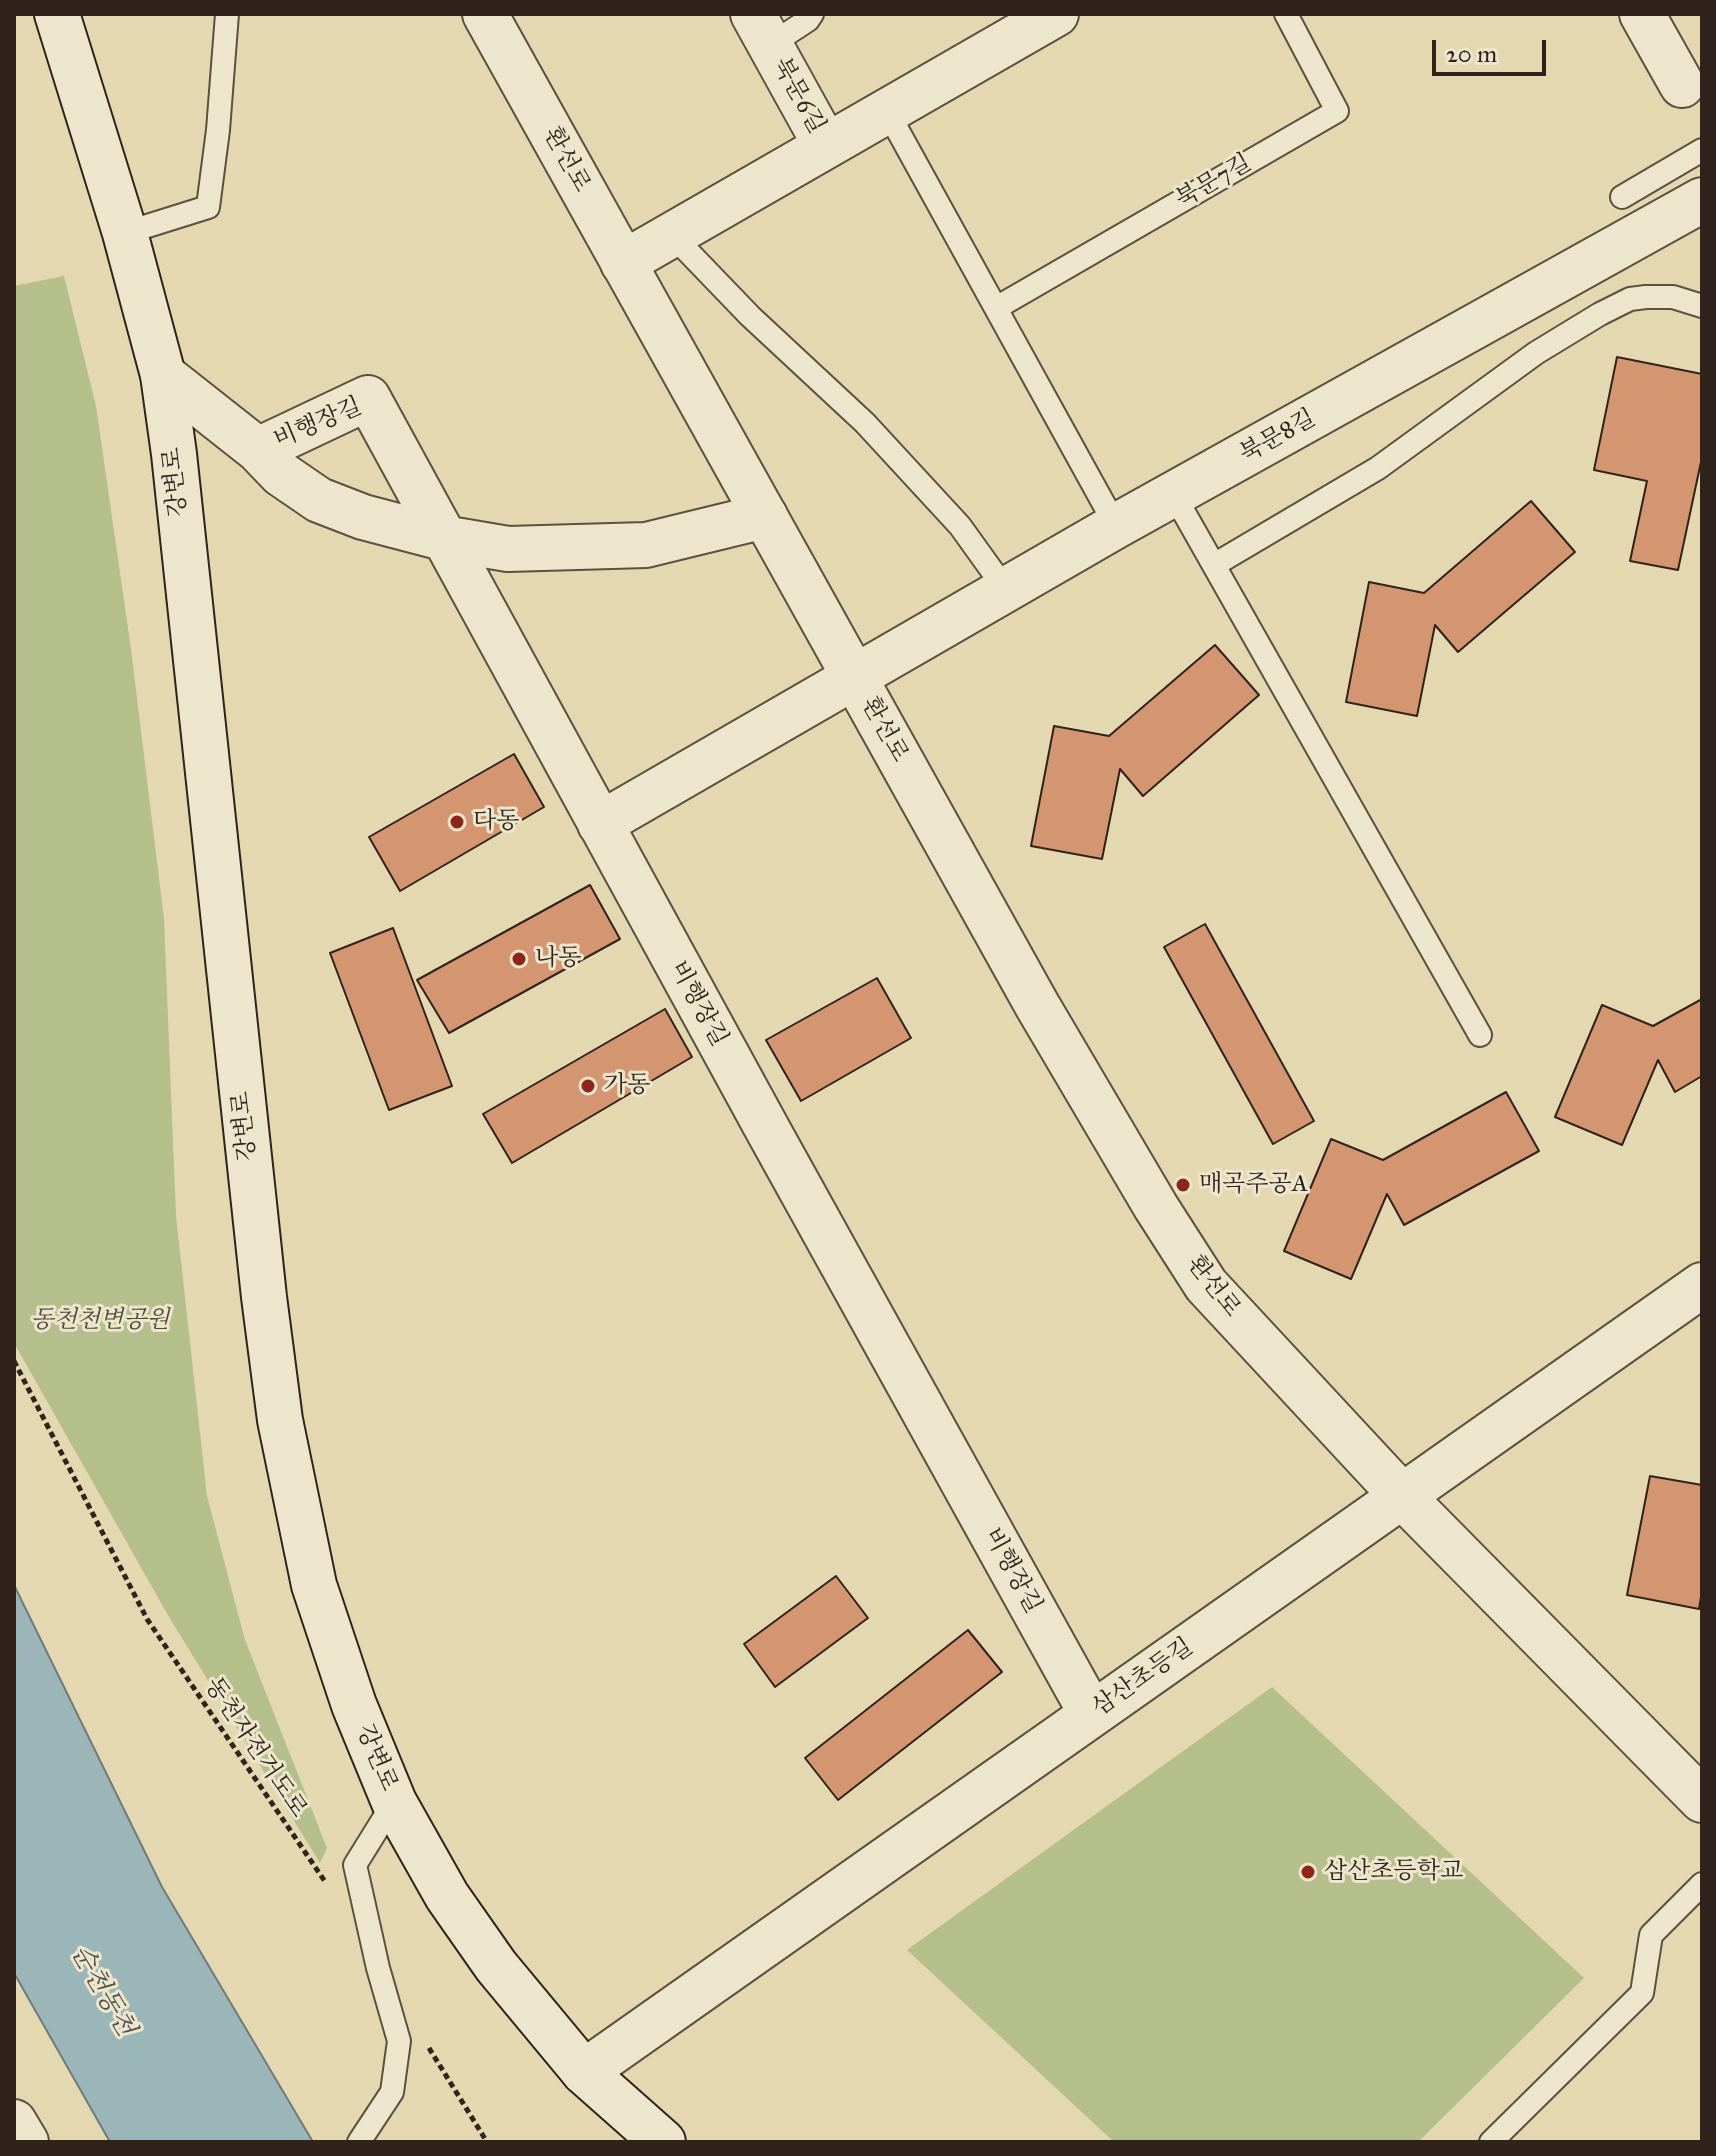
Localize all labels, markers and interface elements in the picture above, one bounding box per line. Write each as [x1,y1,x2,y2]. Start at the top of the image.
scale bar [1436,24,1550,74]
text: 20 m [1446,39,1497,69]
street label: 북문6길 [766,53,830,139]
street label: 환선로 [537,123,595,197]
street label: 북문7길 [1171,149,1257,215]
street label: 비행장길 [270,393,366,455]
street label: 북문8길 [1235,404,1321,470]
street label: 강변로 [158,446,194,518]
street label: 환선로 [855,693,913,767]
place label: 다동 [473,808,519,836]
marker: 다동 [448,813,466,831]
place label: 나동 [535,945,581,973]
marker: 나동 [510,950,528,968]
street label: 비행장길 [663,956,733,1052]
place label: 가동 [604,1072,650,1100]
marker: 가동 [579,1077,597,1095]
street label: 강변로 [227,1090,263,1162]
place label: 매곡주공A [1199,1171,1308,1199]
marker: 매곡주공A [1174,1176,1192,1194]
street label: 환선로 [1180,1251,1246,1323]
park label: 동천천변공원 [30,1307,170,1335]
street label: 비행장길 [977,1523,1047,1619]
street label: 삼산초등길 [1087,1633,1199,1723]
street label: 동천자전거도로 [198,1673,312,1823]
street label: 강변로 [349,1720,403,1796]
place label: 삼산초등학교 [1324,1858,1463,1886]
marker: 삼산초등학교 [1299,1863,1317,1881]
water label: 순천동천 [63,1940,141,2042]

